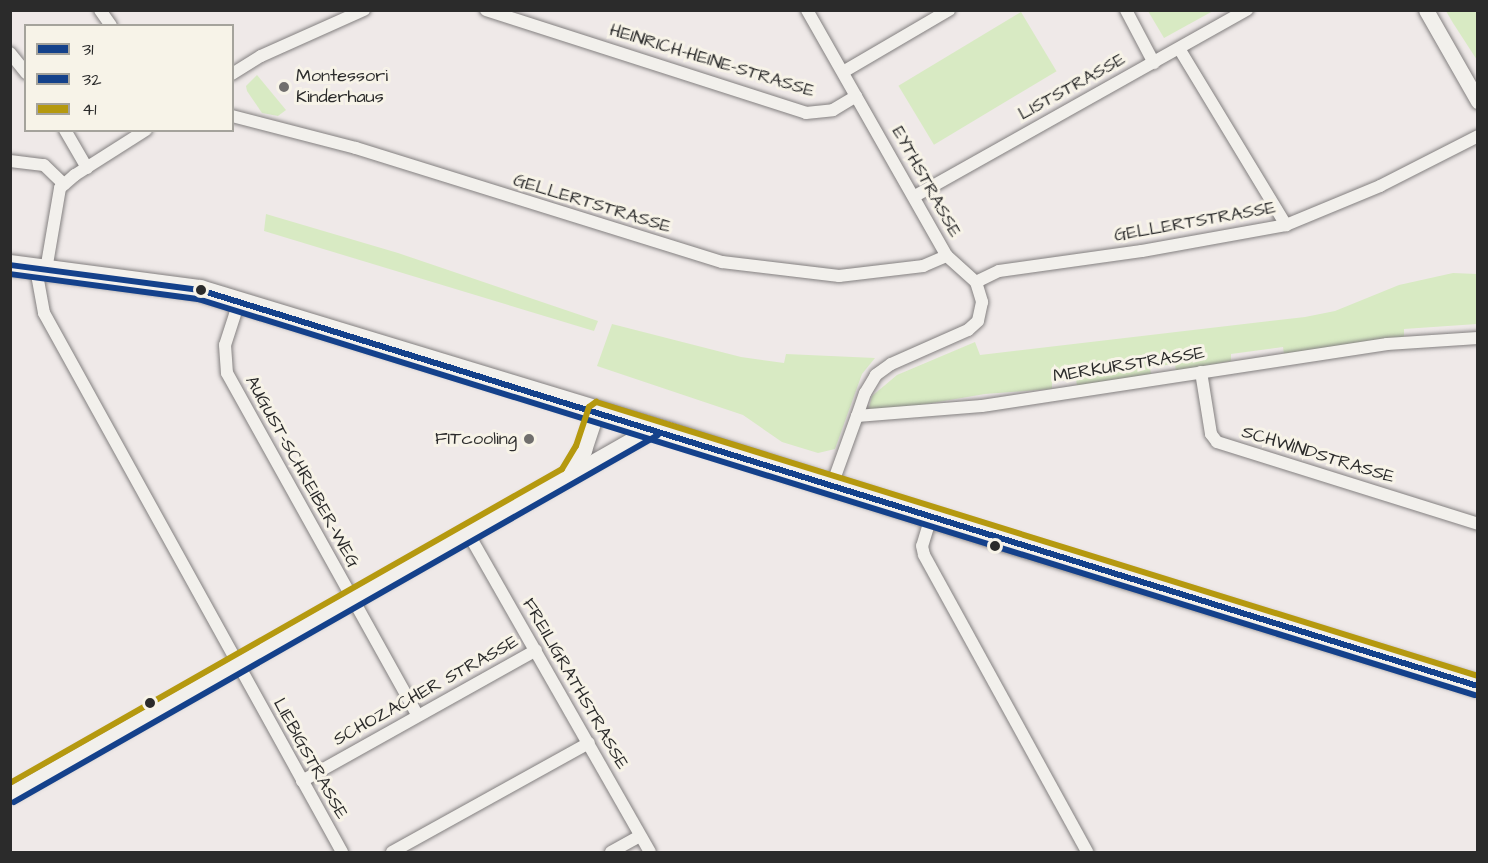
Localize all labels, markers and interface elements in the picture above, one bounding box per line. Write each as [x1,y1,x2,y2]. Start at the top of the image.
street label: HEINRICH-HEINE-STRASSE [607,20,817,102]
legend [24,24,234,132]
text: 31 [82,37,93,62]
street label: LISTSTRASSE [1015,49,1129,125]
place label: Montessori Kinderhaus [296,66,388,109]
text: 32 [82,67,101,92]
marker: Montessori Kinderhaus [277,80,291,94]
text: 41 [82,97,97,122]
street label: EYTHSTRASSE [887,123,965,241]
street label: GELLERTSTRASSE [511,170,673,238]
street label: GELLERTSTRASSE [1113,197,1277,247]
unlabelled marker [195,284,207,296]
street label: MERKURSTRASSE [1052,342,1206,388]
street label: AUGUST-SCHREIBER-WEG [240,372,364,572]
street label: SCHWINDSTRASSE [1239,421,1397,489]
place label: FITcooling [435,428,517,450]
marker: FITcooling [522,432,536,446]
unlabelled marker [989,540,1001,552]
street label: FREILIGRATHSTRASSE [517,595,633,773]
street label: SCHOZACHER STRASSE [330,631,522,751]
street label: LIEBIGSTRASSE [268,695,352,823]
unlabelled marker [144,697,156,709]

